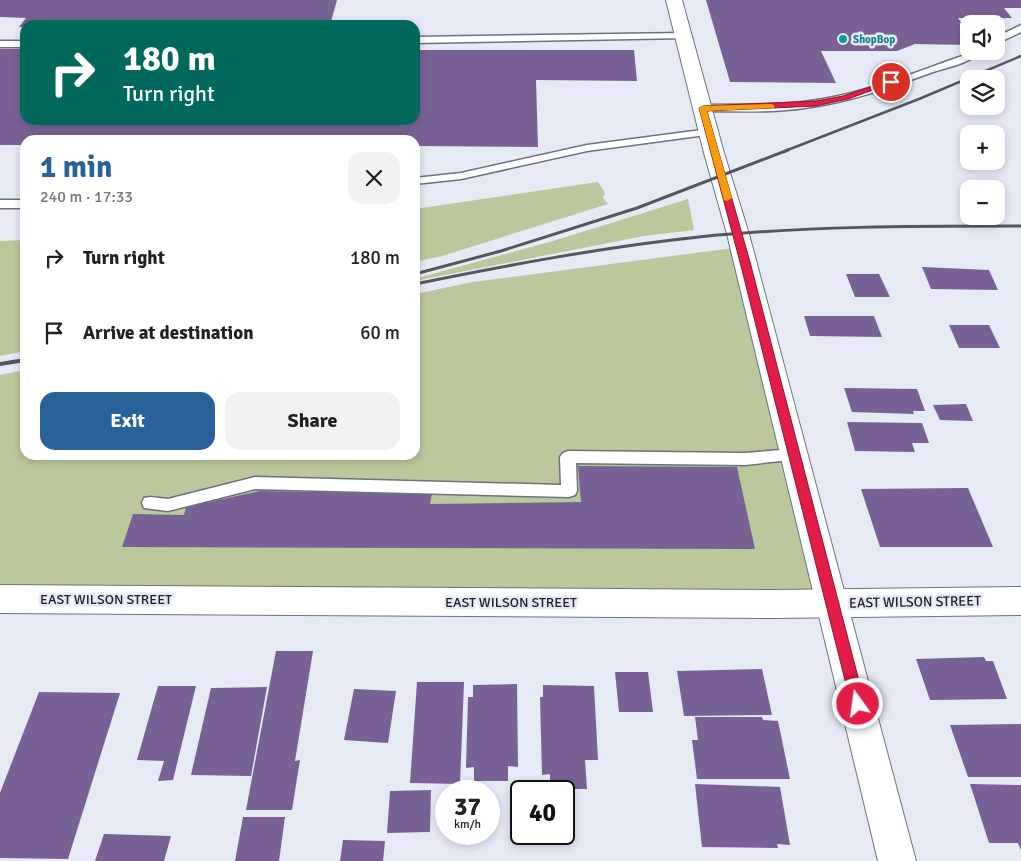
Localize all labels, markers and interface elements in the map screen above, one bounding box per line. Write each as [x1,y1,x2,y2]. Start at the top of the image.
map controls [960,15,1005,225]
button: sound [960,15,1005,60]
marker: ShopBop [837,33,849,45]
place label: ShopBop [853,33,895,46]
text: 180 m [123,37,216,80]
icon: right [40,40,105,105]
pin [870,61,912,103]
icon: arrive [877,68,905,96]
button: layers [960,70,1005,115]
text: Turn right [123,80,215,107]
button: + [960,125,1005,170]
text: 1 min [40,149,112,186]
button: close [348,152,400,204]
button: − [960,180,1005,225]
text: 240 m · 17:33 [40,187,133,207]
icon: right [40,244,68,272]
text: Turn right [83,246,165,270]
text: 180 m [350,246,400,270]
icon: arrive [40,319,68,347]
text: Arrive at destination [83,321,254,345]
text: 60 m [360,321,400,345]
button: Exit [40,392,215,450]
button: Share [225,392,400,450]
street label: EAST WILSON STREET [40,591,172,608]
street label: EAST WILSON STREET [849,592,981,612]
street label: EAST WILSON STREET [445,594,577,611]
position arrow [831,677,883,729]
speed limit sign: 40 [510,780,575,845]
text: 37 [454,791,481,822]
text: km/h [454,817,481,832]

